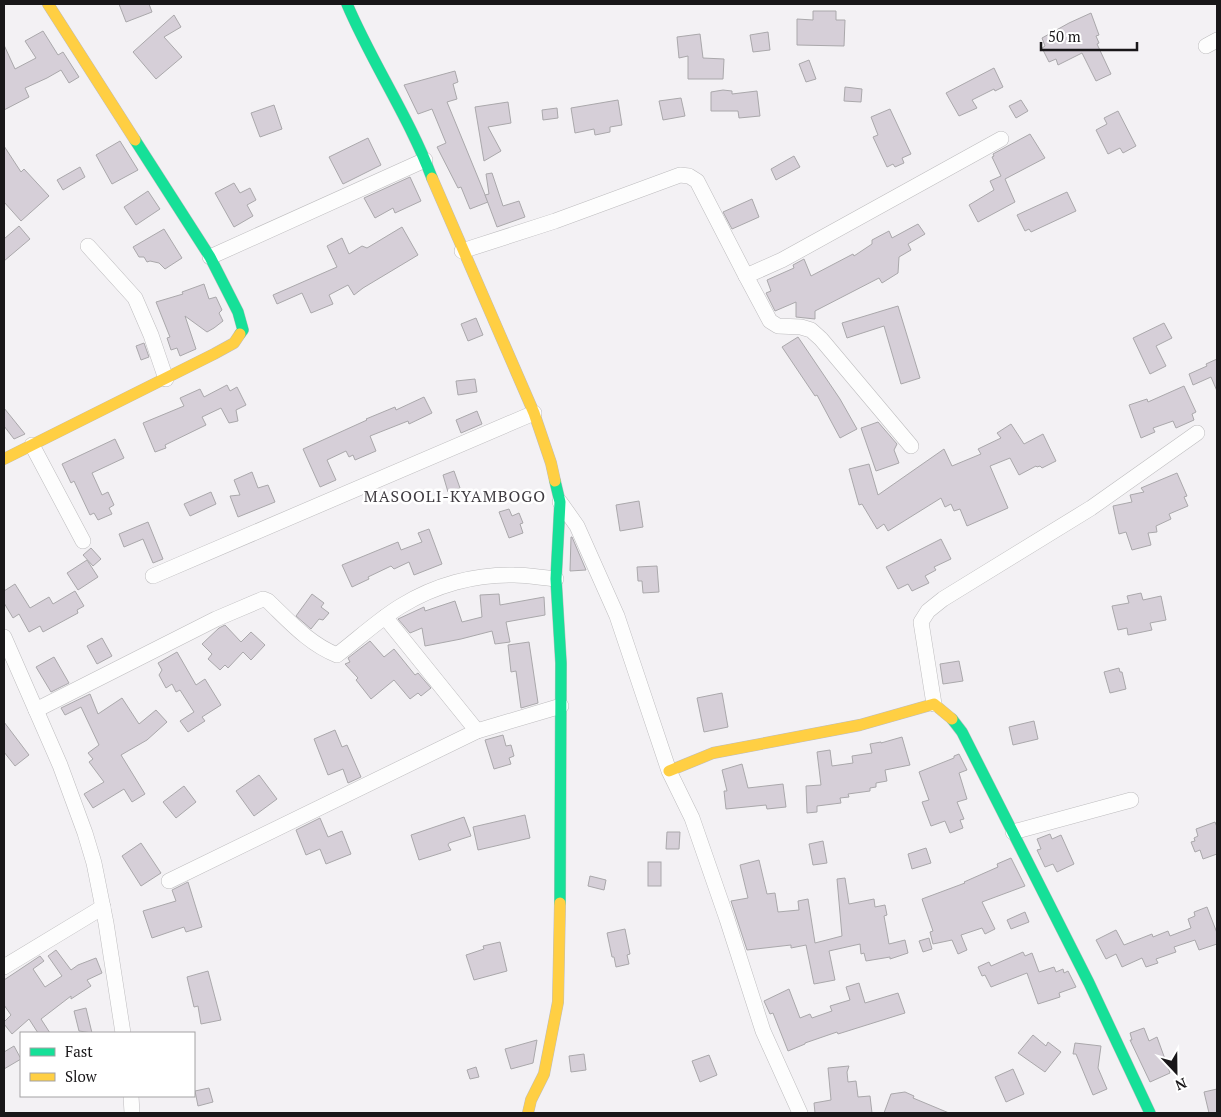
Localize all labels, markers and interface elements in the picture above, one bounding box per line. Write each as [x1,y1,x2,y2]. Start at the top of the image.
scale bar [1041,20,1137,52]
text: 50 m [1048,26,1081,46]
district label: MASOOLI-KYAMBOGO [364,485,546,507]
legend [20,1032,195,1097]
text: Fast [65,1041,93,1061]
north arrow [1151,1047,1201,1097]
text: Slow [65,1066,98,1086]
text: N [1172,1074,1190,1095]

